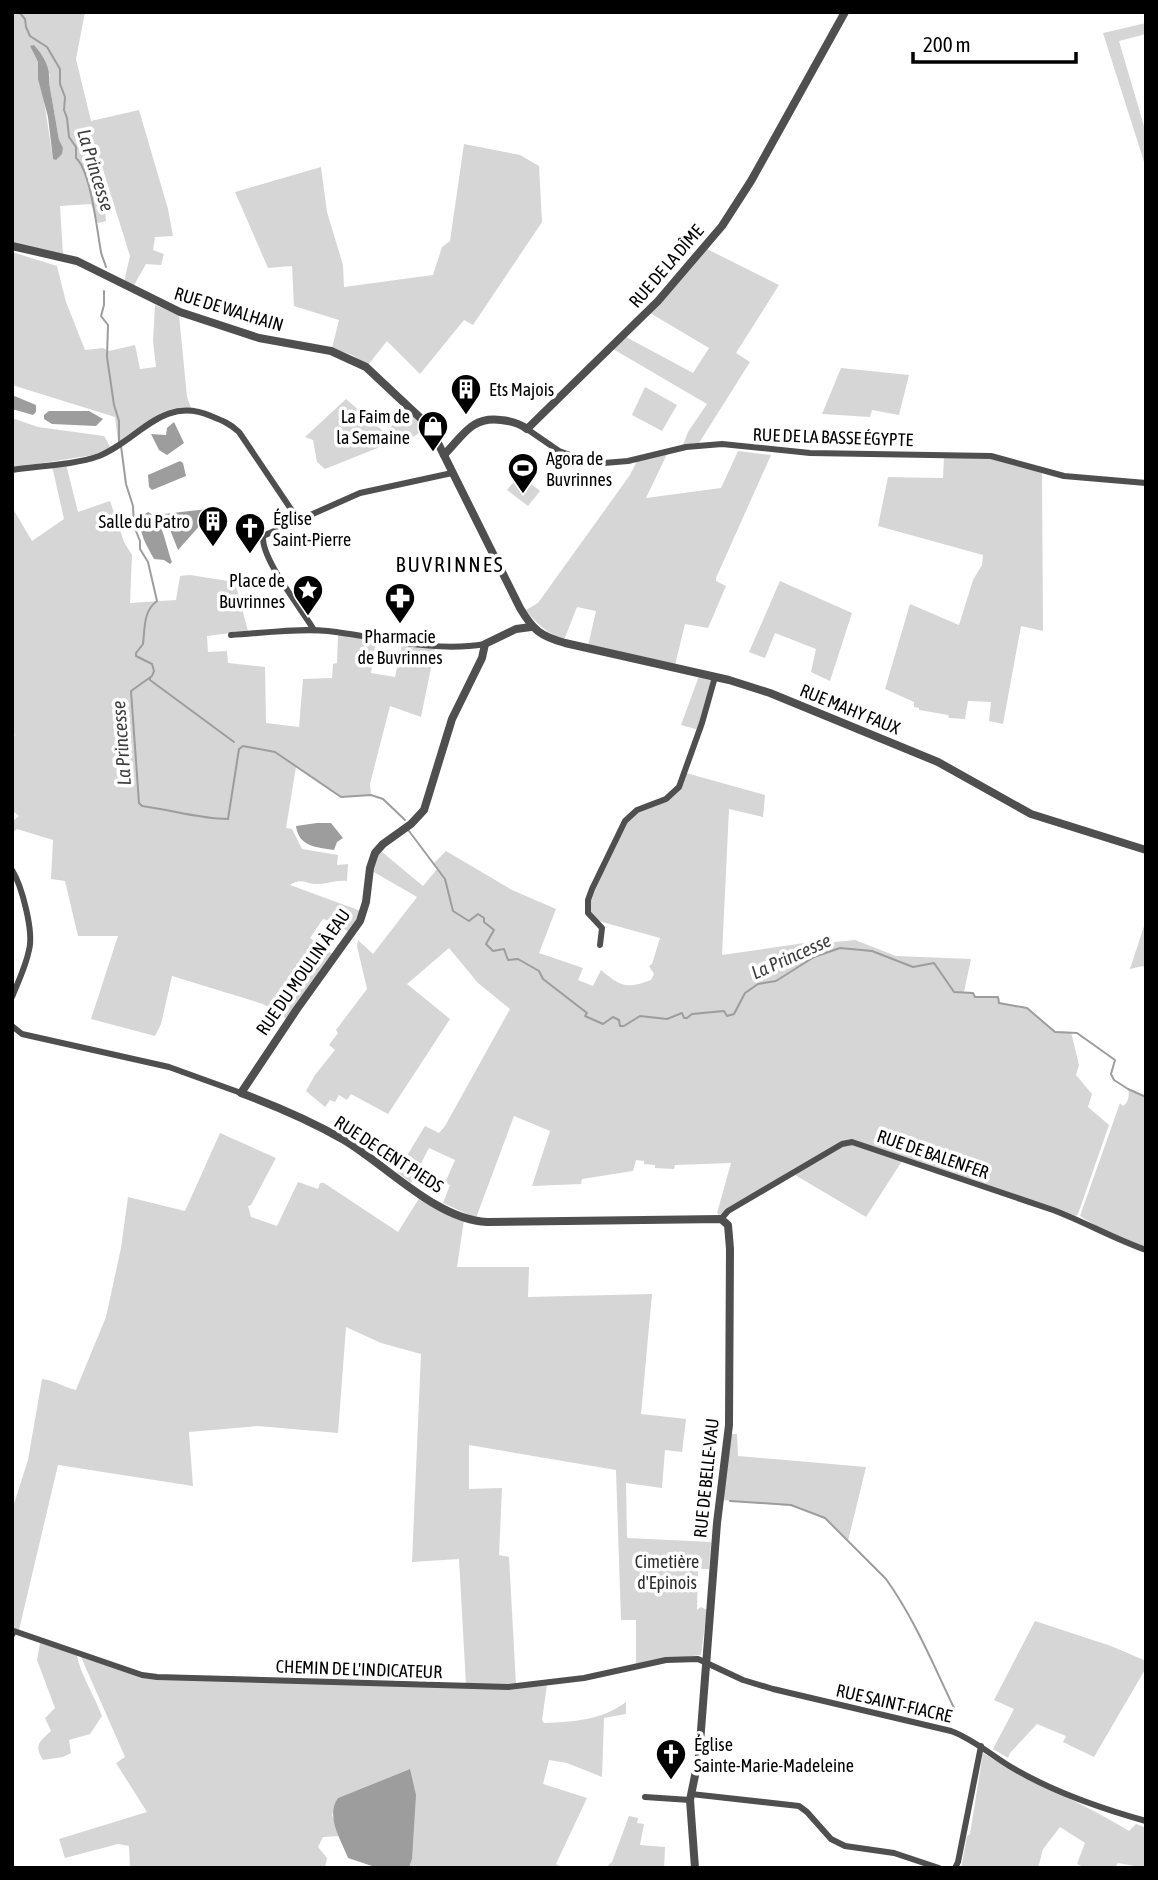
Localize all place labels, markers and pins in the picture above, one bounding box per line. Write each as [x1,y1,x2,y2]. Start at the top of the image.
building icon: Ets Majois [449,372,483,416]
place label: Ets Majois [489,379,554,400]
place label: La Faim de la Semaine [336,406,410,448]
shop icon: La Faim de la Semaine [416,409,450,453]
place label: Agora de Buvrinnes [546,448,612,490]
sports icon: Agora de Buvrinnes [506,451,540,495]
building icon: Salle du Patro [196,504,230,548]
place label: Église Saint-Pierre [273,508,351,550]
place label: Salle du Patro [99,511,190,532]
church icon: Église Saint-Pierre [233,511,267,555]
place label: Place de Buvrinnes [219,570,285,612]
place icon: Place de Buvrinnes [291,573,325,617]
pharmacy icon: Pharmacie de Buvrinnes [383,581,417,625]
place label: Pharmacie de Buvrinnes [357,626,443,668]
place label: Église Sainte-Marie-Madeleine [694,1734,854,1776]
church icon: Église Sainte-Marie-Madeleine [654,1737,688,1781]

